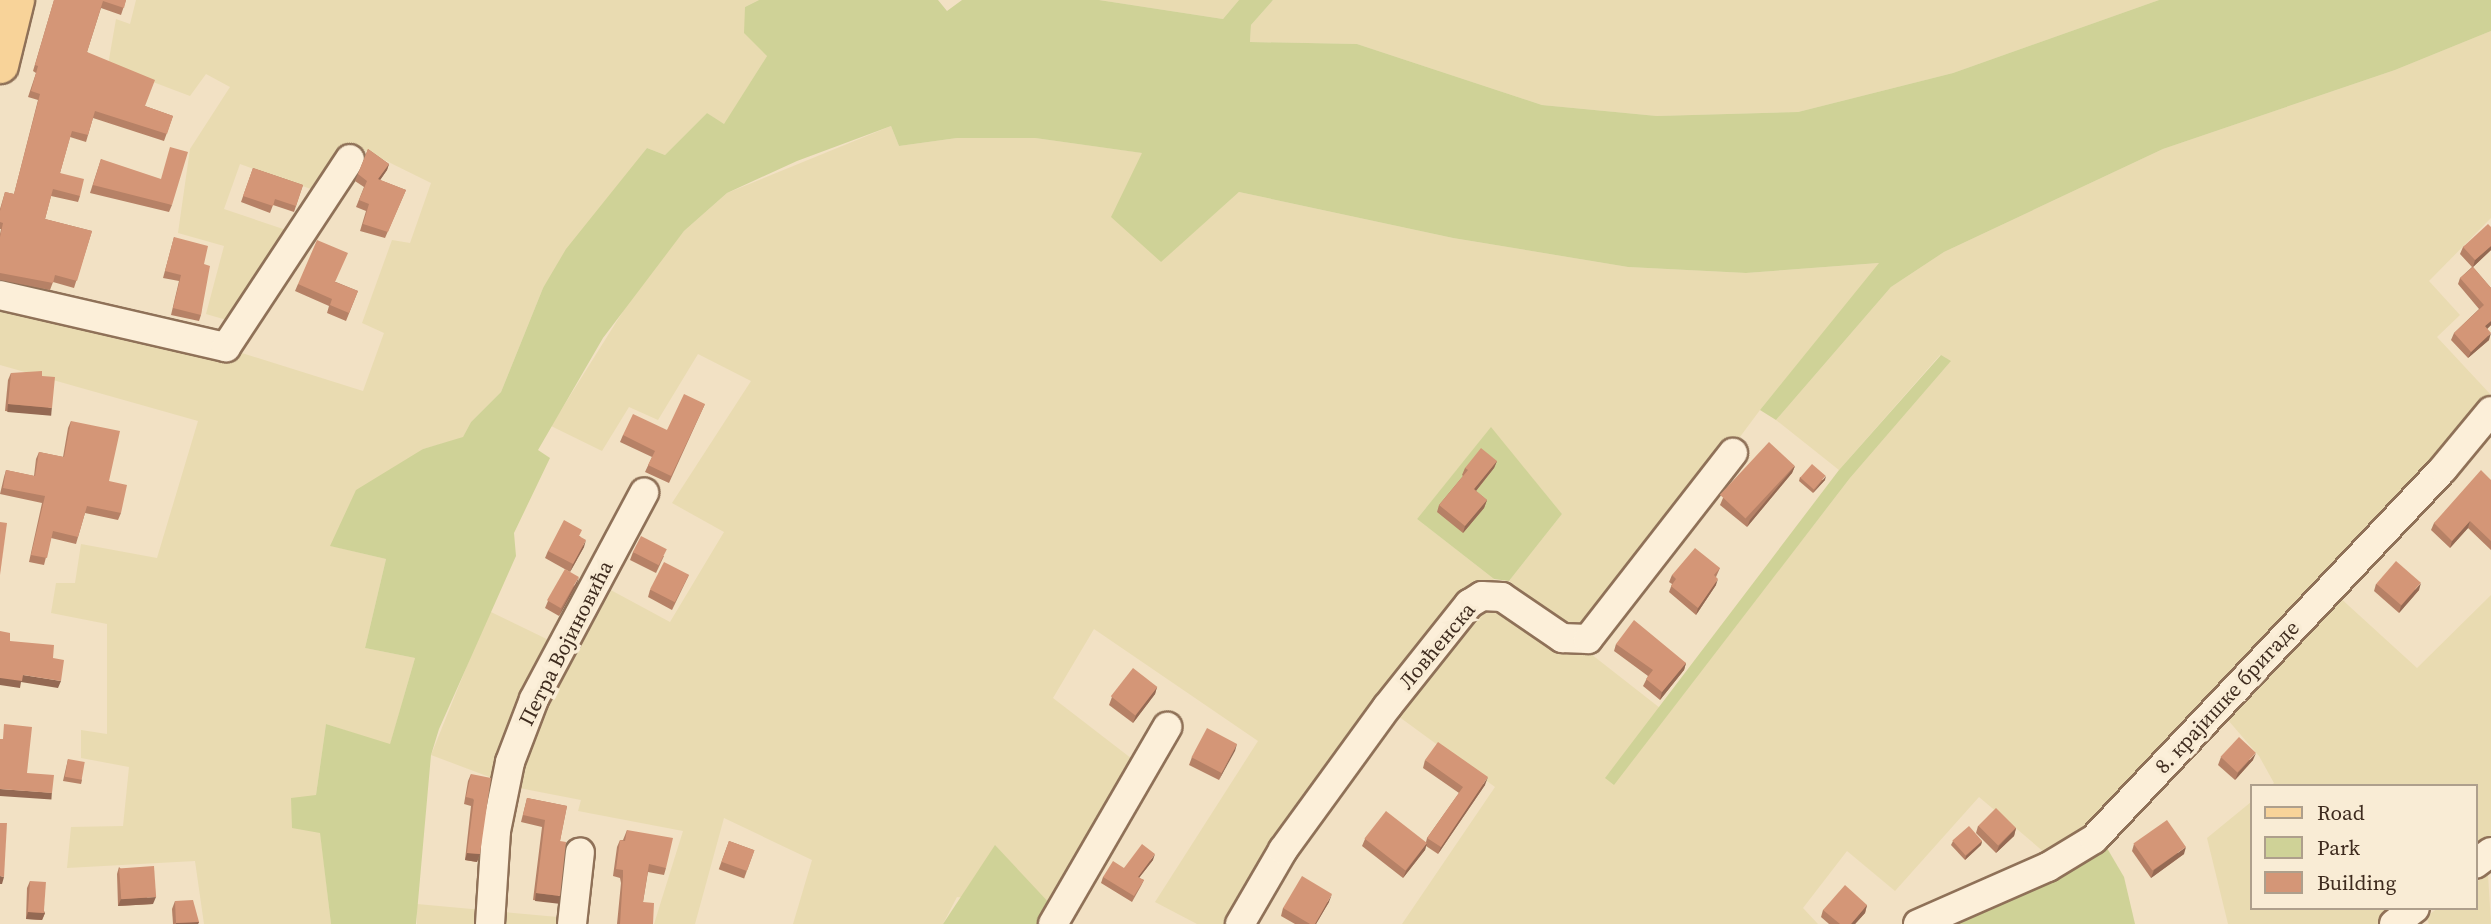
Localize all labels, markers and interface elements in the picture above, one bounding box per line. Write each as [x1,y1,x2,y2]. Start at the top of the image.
street label: Петра Војиновића [513,556,619,730]
street label: Ловћенска [1394,598,1480,694]
street label: 8. крајишке бригаде [2150,615,2304,779]
legend [2250,784,2477,910]
text: Road [2317,798,2365,827]
text: Park [2317,833,2360,862]
text: Building [2317,868,2396,897]

